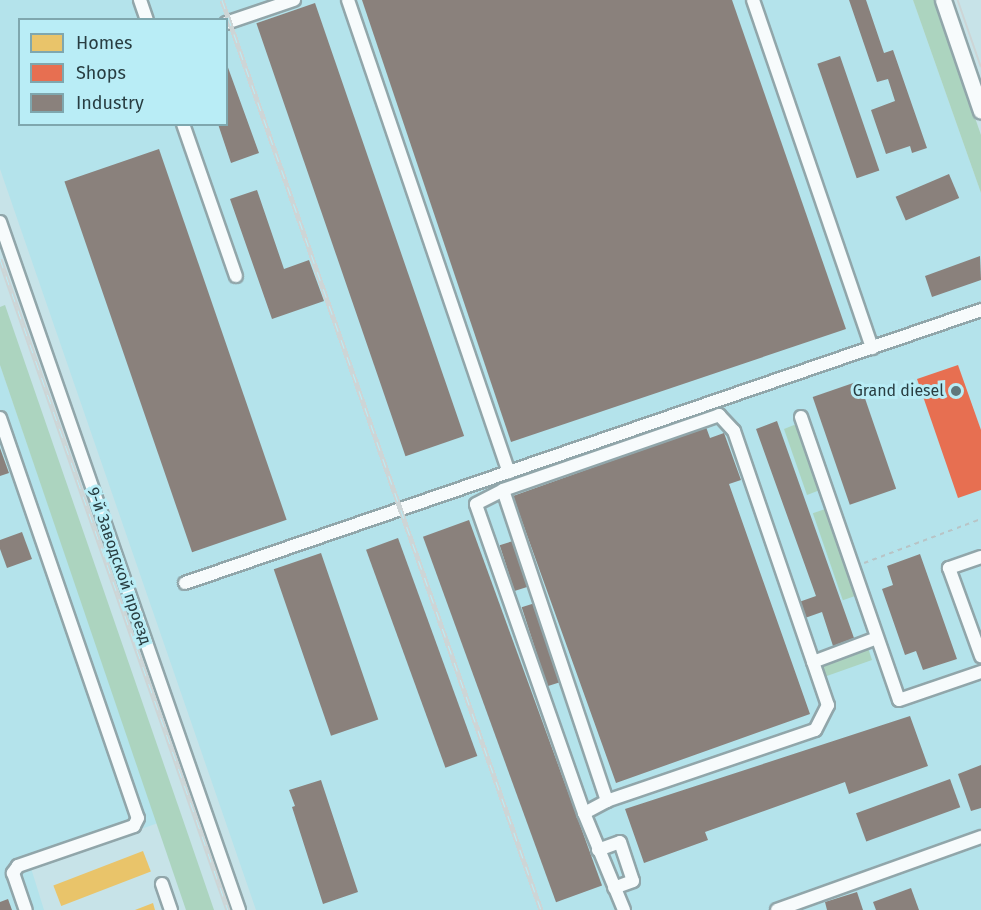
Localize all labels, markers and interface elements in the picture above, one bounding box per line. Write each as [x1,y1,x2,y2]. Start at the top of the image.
legend [18,18,228,126]
text: Homes [76,32,132,54]
text: Shops [76,62,126,84]
text: Industry [76,92,144,114]
place label: Grand diesel [853,381,944,401]
marker: Grand diesel [949,384,963,398]
street label: 9-й Заводской проезд [83,485,155,647]

